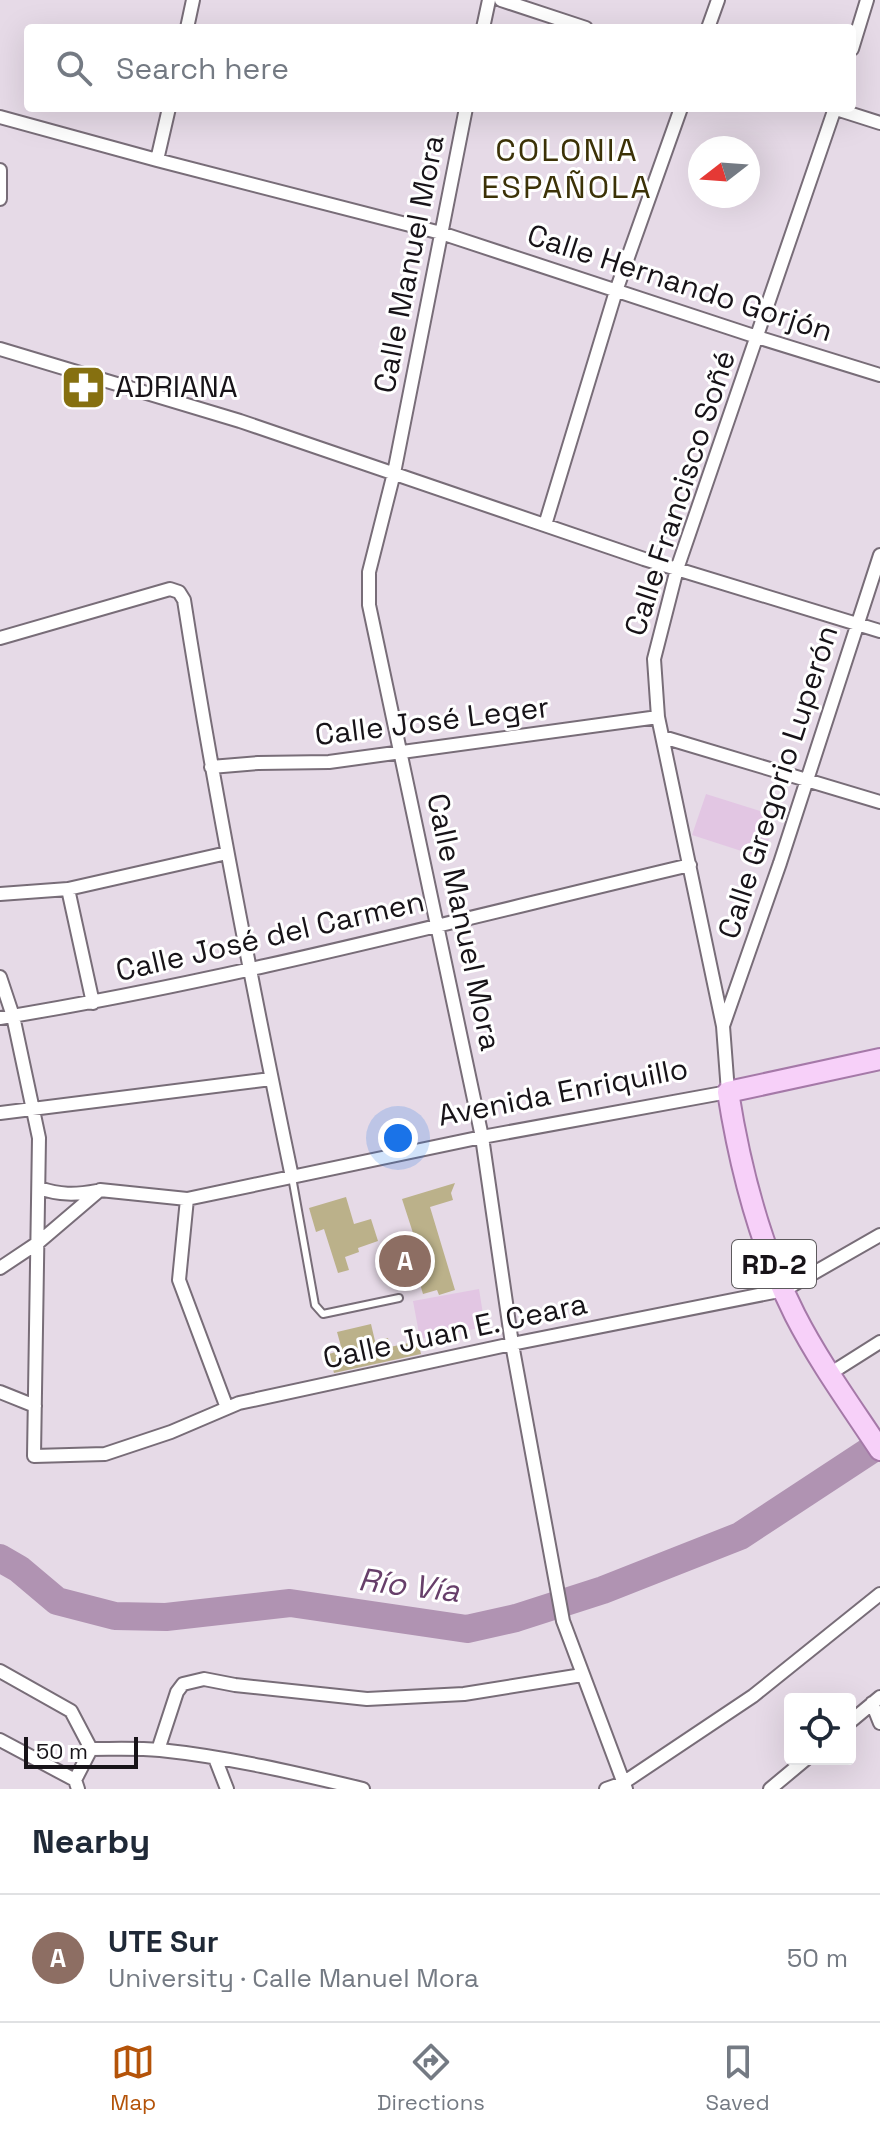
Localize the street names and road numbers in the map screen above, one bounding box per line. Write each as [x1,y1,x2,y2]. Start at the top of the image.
street label: Calle Manuel Mora [364,132,453,396]
street label: Calle Hernando Gorjón [522,215,838,350]
street label: Calle Francisco Soñé [615,345,744,640]
street label: Calle Gregorio Luperón [708,620,847,943]
street label: Calle José Leger [312,687,551,754]
street label: Calle Manuel Mora [418,790,511,1054]
street label: Calle José del Carmen [112,881,428,990]
street label: Avenida Enriquillo [435,1048,691,1135]
road number: RD-2 [732,1240,816,1288]
street label: Calle Juan E. Ceara [319,1283,591,1378]

